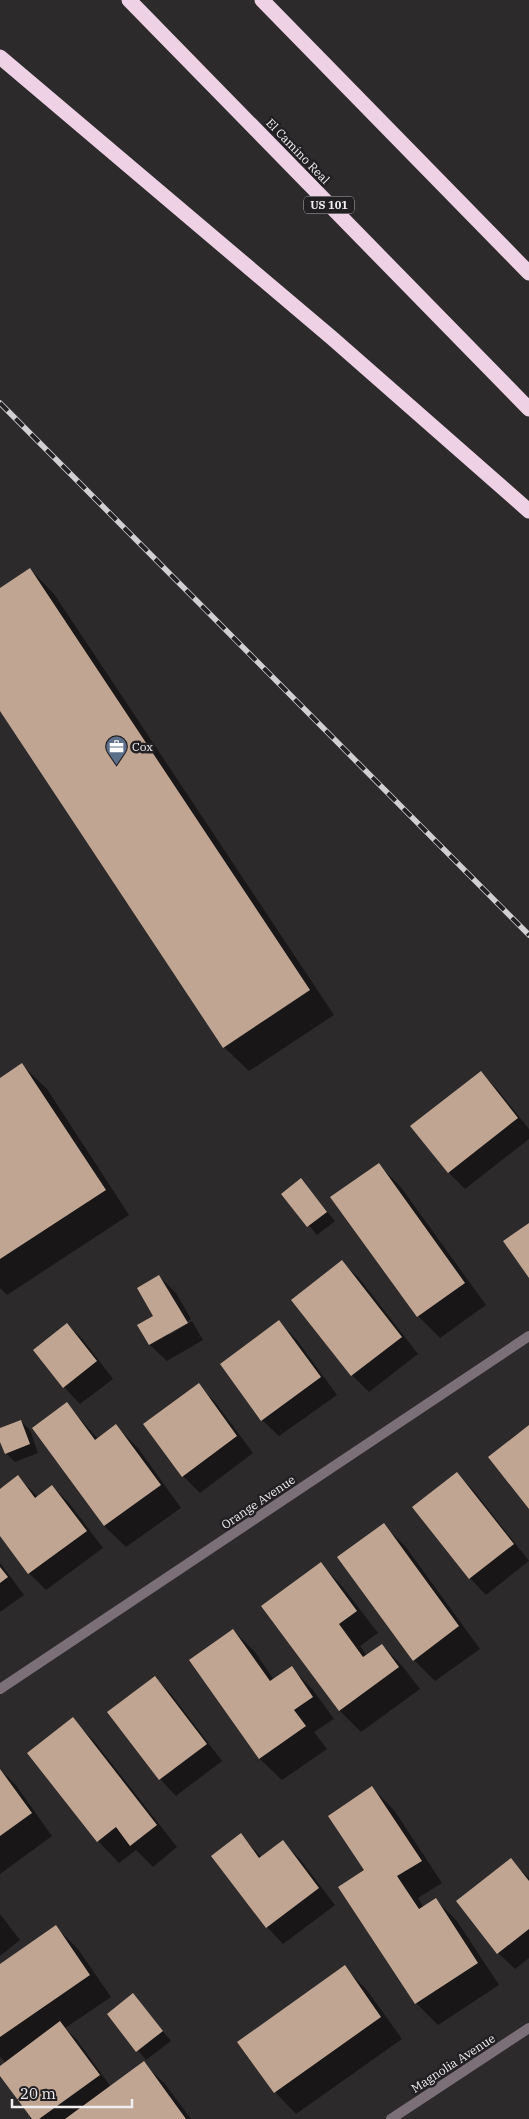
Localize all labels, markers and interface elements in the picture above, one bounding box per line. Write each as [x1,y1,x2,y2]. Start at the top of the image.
street label: El Camino Real [263,115,333,187]
road number: US 101 [304,196,354,214]
office icon: Cox [104,734,128,765]
place label: Cox [132,739,153,754]
street label: Orange Avenue [218,1472,298,1532]
street label: Magnolia Avenue [408,2030,498,2096]
scale bar [12,2076,132,2108]
text: 20 m [20,2084,56,2103]

